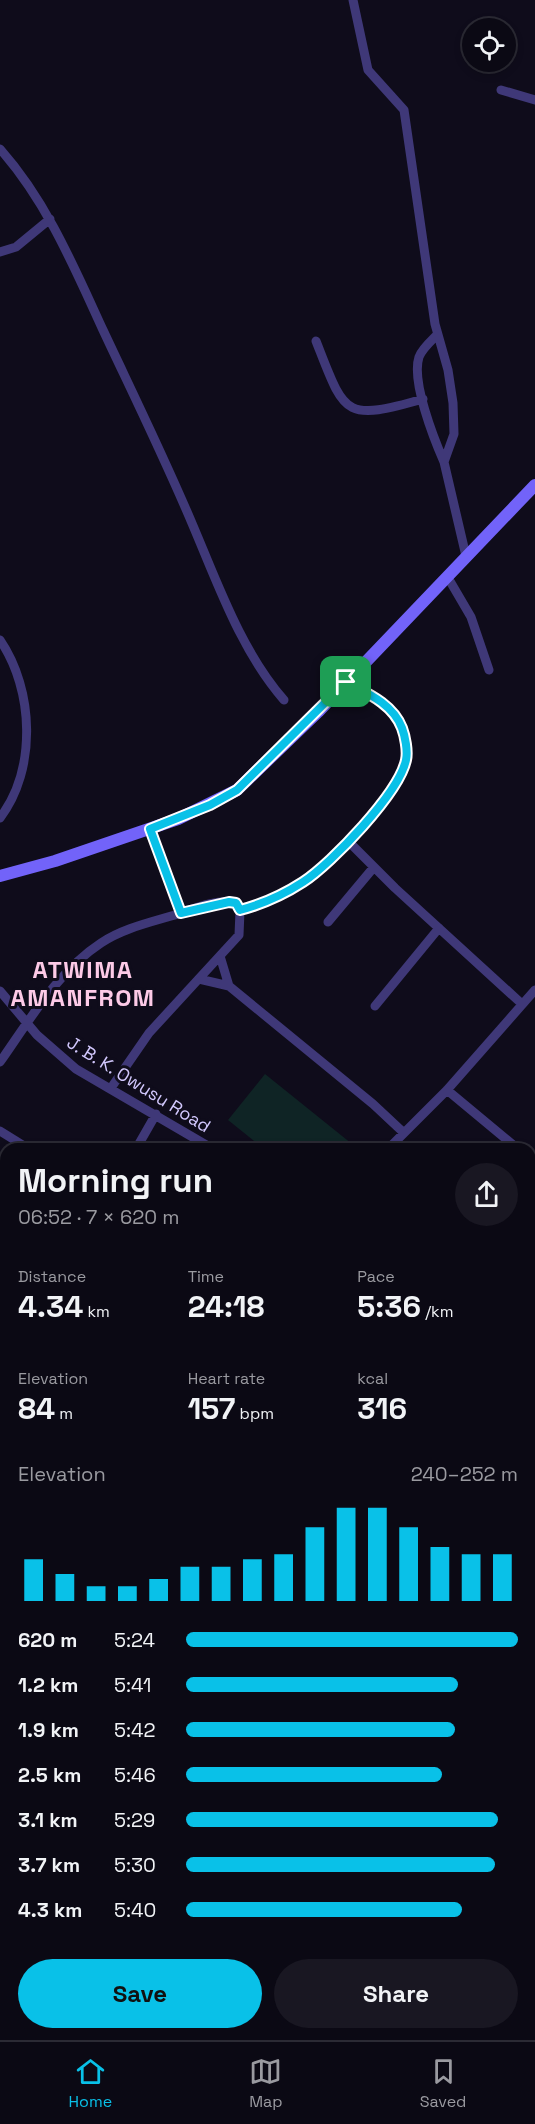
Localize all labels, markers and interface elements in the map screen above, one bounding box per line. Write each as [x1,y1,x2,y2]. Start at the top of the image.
map controls [462,18,516,72]
button: locate [462,18,516,72]
pin [320,656,371,707]
icon: arrive [329,665,362,698]
district label: ATWIMA AMANFROM [10,954,156,1013]
street label: J. B. K. Owusu Road [63,1030,215,1138]
text: Morning run [18,1160,213,1202]
button: share [455,1163,518,1226]
text: 06:52 · 7 × 620 m [18,1204,179,1230]
text: Distance [18,1266,86,1287]
text: Time [188,1266,224,1287]
text: Pace [357,1266,395,1287]
text: 4.34 [18,1287,83,1326]
text: 24:18 [188,1287,265,1326]
text: 5:36 [357,1287,421,1326]
text: km [83,1301,110,1322]
text: /km [421,1301,453,1322]
text: Elevation [18,1368,88,1389]
text: Heart rate [188,1368,265,1389]
text: kcal [357,1368,388,1389]
text: 84 [18,1389,55,1428]
text: 157 [188,1389,235,1428]
text: 316 [357,1389,407,1428]
text: m [55,1403,73,1424]
text: bpm [235,1403,274,1424]
text: Elevation [18,1461,106,1487]
text: 240–252 m [411,1461,518,1487]
text: 620 m [18,1627,77,1653]
text: 5:24 [114,1627,155,1653]
text: 1.2 km [18,1672,78,1698]
text: 5:41 [114,1672,151,1698]
text: 1.9 km [18,1717,79,1743]
text: 5:42 [114,1717,156,1743]
text: 2.5 km [18,1762,81,1788]
text: 5:46 [114,1762,156,1788]
text: 3.1 km [18,1807,78,1833]
text: 5:29 [114,1807,155,1833]
text: 3.7 km [18,1852,80,1878]
text: 5:30 [114,1852,156,1878]
text: 4.3 km [18,1897,82,1923]
text: 5:40 [114,1897,156,1923]
button: Save [18,1959,262,2028]
button: Share [274,1959,518,2028]
tab: Home [69,2055,112,2112]
tab: Map [249,2055,283,2112]
tab: Saved [420,2055,466,2112]

